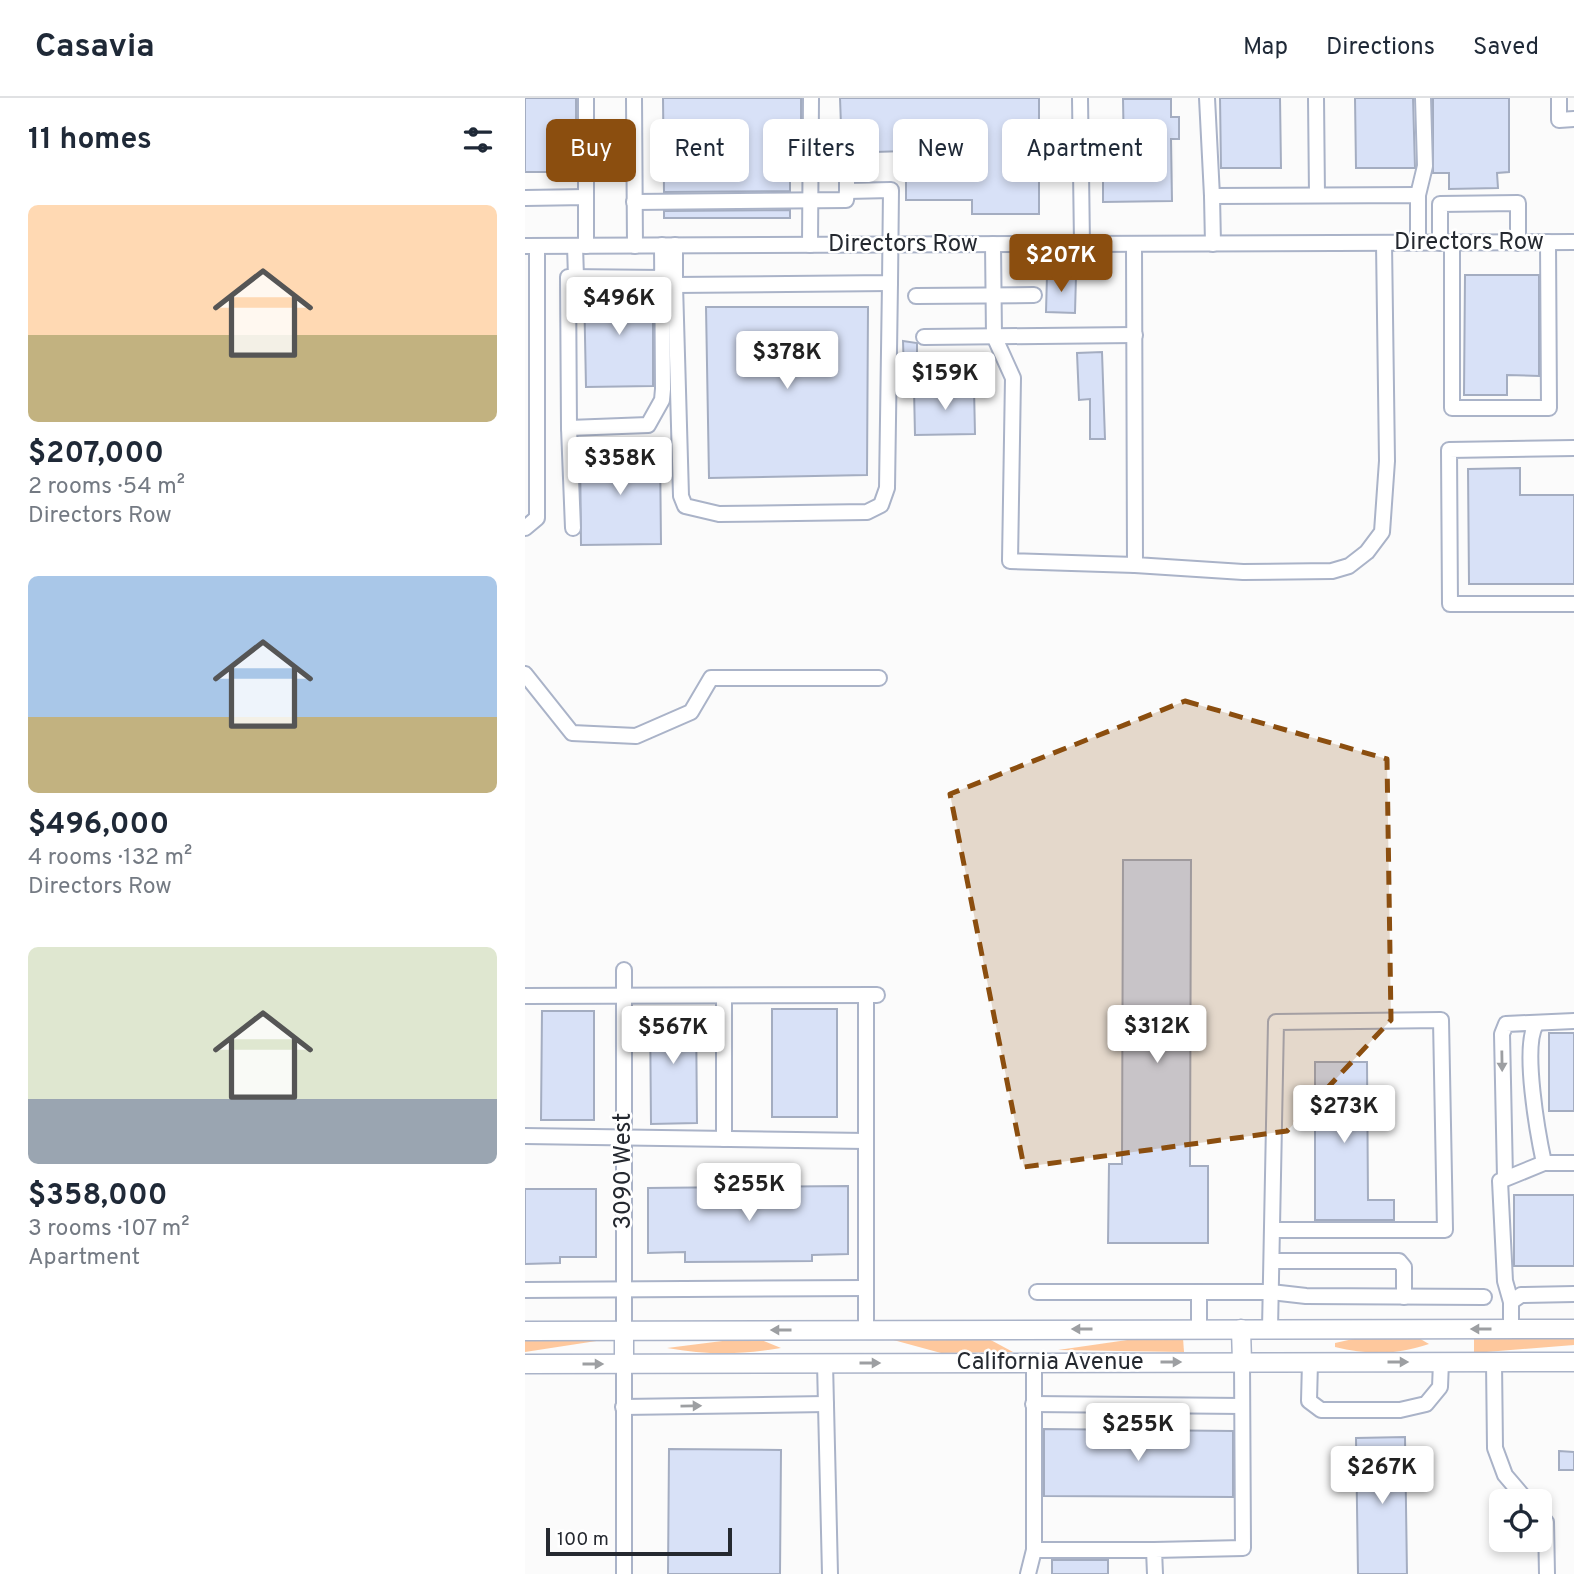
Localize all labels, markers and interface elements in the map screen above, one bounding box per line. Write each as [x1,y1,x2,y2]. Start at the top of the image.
text: Casavia [35,27,155,69]
text: Map [1243,33,1288,63]
text: Directions [1326,33,1435,63]
text: Saved [1473,33,1539,63]
chip: Buy [546,119,636,182]
chip: Rent [650,119,749,182]
chip: Filters [763,119,879,182]
chip: New [893,119,988,182]
chip: Apartment [1002,119,1167,182]
icon: filters [459,121,497,159]
text: 11 homes [28,122,152,159]
street label: Directors Row [1394,228,1544,258]
street label: Directors Row [828,230,978,260]
pin: $207K [1012,234,1110,294]
text: $207K [1025,242,1097,271]
icon: home [200,250,326,376]
pin: $496K [570,278,668,337]
text: $496K [582,285,656,314]
pin: $378K [738,331,836,391]
text: $378K [752,339,822,368]
pin: $159K [896,352,994,412]
text: $159K [911,360,979,389]
text: $207,000 [28,436,164,473]
pin: $358K [571,438,669,497]
text: $358K [584,445,656,474]
text: 2 rooms · 54 m² [28,473,185,502]
text: Directors Row [28,502,172,531]
icon: home [200,621,326,747]
text: $496,000 [28,807,169,844]
text: 4 rooms · 132 m² [28,844,192,873]
text: Directors Row [28,873,172,902]
icon: home [200,992,326,1118]
pin: $567K [624,1006,722,1066]
pin: $312K [1108,1006,1206,1065]
text: $312K [1123,1013,1191,1042]
text: $567K [638,1014,708,1043]
one-way arrow [1497,1051,1508,1073]
pin: $273K [1295,1086,1393,1145]
text: $273K [1309,1093,1379,1122]
street label: 3090 West [609,1113,639,1229]
pin: $255K [700,1164,798,1223]
text: $255K [713,1171,785,1200]
text: $358,000 [28,1178,167,1215]
text: 3 rooms · 107 m² [28,1215,190,1244]
text: Apartment [28,1244,140,1273]
one-way arrow [1071,1323,1093,1335]
one-way arrow [1470,1323,1492,1335]
one-way arrow [770,1324,792,1336]
street label: California Avenue [956,1348,1144,1378]
one-way arrow [1160,1356,1182,1368]
one-way arrow [1387,1356,1409,1368]
one-way arrow [859,1357,881,1369]
one-way arrow [582,1358,604,1370]
one-way arrow [680,1400,702,1412]
pin: $255K [1089,1404,1187,1463]
text: $255K [1102,1411,1174,1440]
pin: $267K [1333,1446,1431,1506]
text: $267K [1347,1454,1417,1483]
map controls [1489,1489,1552,1552]
button: locate [1489,1489,1552,1552]
scale bar [546,1525,731,1557]
text: 100 m [557,1528,609,1552]

